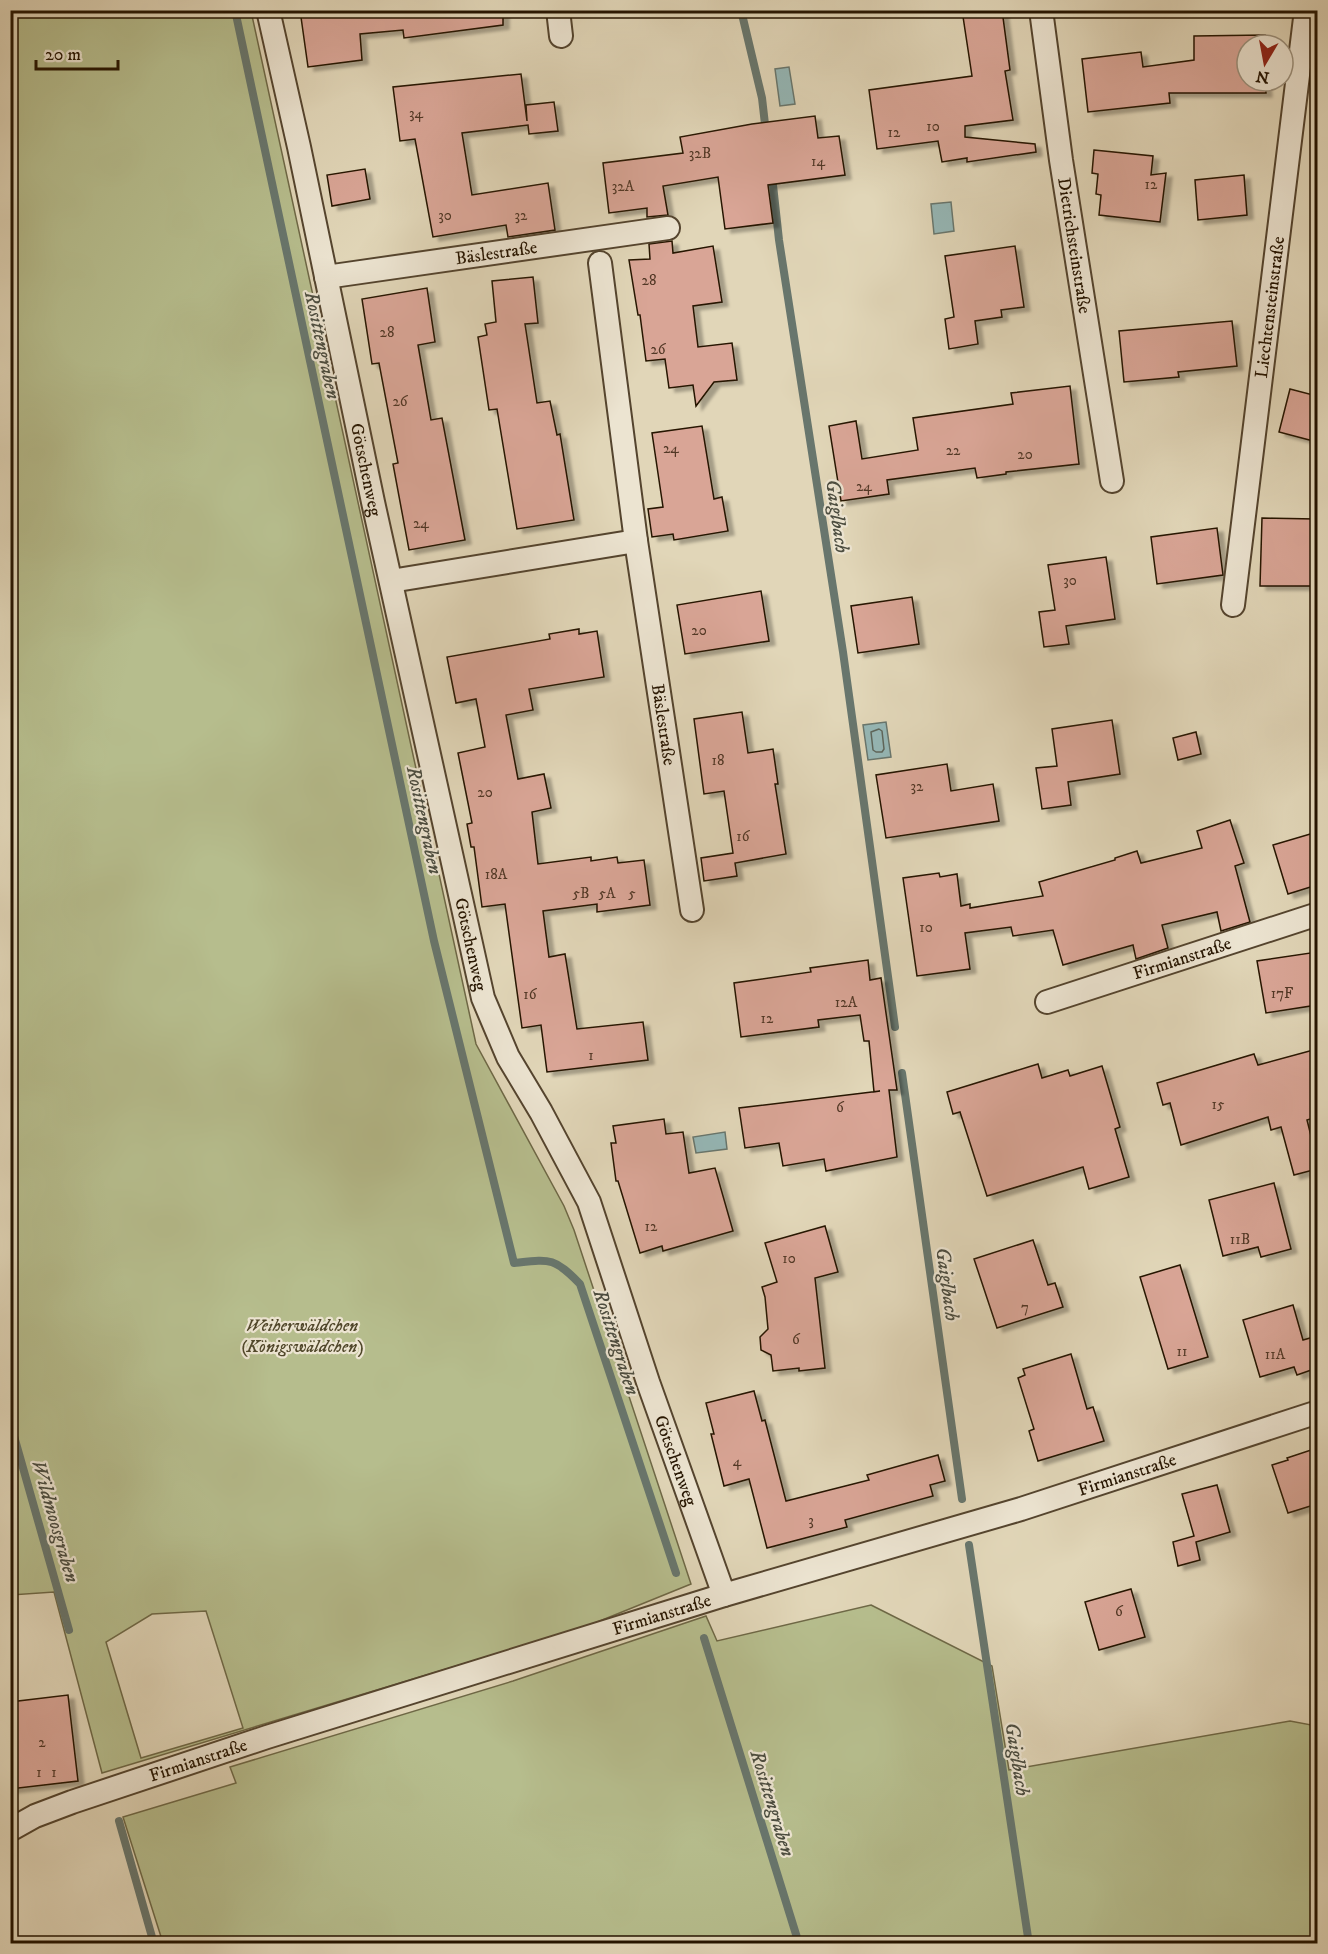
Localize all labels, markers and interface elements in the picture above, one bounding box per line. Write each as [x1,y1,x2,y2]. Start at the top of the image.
scale bar [36,33,118,71]
north arrow [1235,33,1295,93]
text: 20 m [45,44,81,66]
text: N [1254,66,1271,88]
house number: 34 [409,104,423,123]
house number: 10 [926,117,940,136]
house number: 12 [888,123,901,142]
house number: 32B [689,144,711,163]
house number: 14 [811,152,825,171]
house number: 12 [1145,175,1158,194]
street label: Dietrichsteinstraße [1052,176,1095,315]
house number: 32A [612,177,635,196]
house number: 30 [438,206,452,225]
house number: 32 [515,206,528,225]
street label: Liechtensteinstraße [1251,235,1290,379]
street label: Bäslestraße [454,237,539,270]
house number: 28 [642,271,656,290]
water label: Rosittengraben [298,288,345,402]
house number: 28 [380,323,394,342]
house number: 26 [650,340,667,359]
house number: 26 [392,392,409,411]
street label: Götschenweg [345,421,386,519]
house number: 24 [663,439,679,458]
house number: 22 [946,441,961,460]
house number: 20 [1017,445,1033,464]
house number: 24 [856,477,872,496]
water label: Gaiglbach [819,478,854,555]
house number: 24 [413,514,429,533]
house number: 30 [1063,571,1077,590]
house number: 20 [691,621,707,640]
street label: Bäslestraße [646,682,680,767]
house number: 18 [711,751,725,770]
water label: Rosittengraben [400,763,447,877]
house number: 32 [911,777,924,796]
house number: 20 [477,783,493,802]
house number: 16 [736,827,751,846]
house number: 18A [485,865,508,884]
house number: 5B [573,884,589,903]
house number: 5A [598,884,616,903]
house number: 5 [628,884,636,903]
street label: Götschenweg [449,896,491,993]
house number: 10 [919,918,933,937]
street label: Firmianstraße [1130,933,1234,985]
house number: 17F [1271,984,1293,1003]
house number: 16 [523,985,538,1004]
house number: 12A [835,993,858,1012]
house number: 12 [761,1009,774,1028]
house number: 1 [588,1046,594,1065]
house number: 15 [1212,1095,1225,1114]
house number: 6 [836,1098,845,1117]
house number: 12 [645,1217,658,1236]
house number: 11B [1230,1230,1250,1249]
water label: Gaiglbach [929,1246,964,1323]
house number: 10 [782,1249,796,1268]
water label: Rosittengraben [586,1285,644,1399]
house number: 7 [1021,1298,1029,1317]
park label: Weiherwäldchen (Königswäldchen) [241,1315,363,1358]
house number: 6 [792,1330,801,1349]
house number: 11 [1176,1342,1188,1361]
house number: 11A [1265,1345,1286,1364]
street label: Götschenweg [649,1412,701,1509]
street label: Firmianstraße [1075,1449,1179,1502]
house number: 4 [733,1452,742,1471]
water label: Wildmoosgraben [25,1457,84,1586]
house number: 3 [808,1511,814,1530]
street label: Firmianstraße [610,1590,714,1641]
house number: 6 [1115,1602,1124,1621]
water label: Gaiglbach [998,1721,1035,1798]
house number: 2 [38,1733,46,1752]
street label: Firmianstraße [146,1734,250,1788]
water label: Rosittengraben [743,1746,800,1860]
house number: 1 [36,1763,42,1782]
house number: 1 [51,1763,57,1782]

